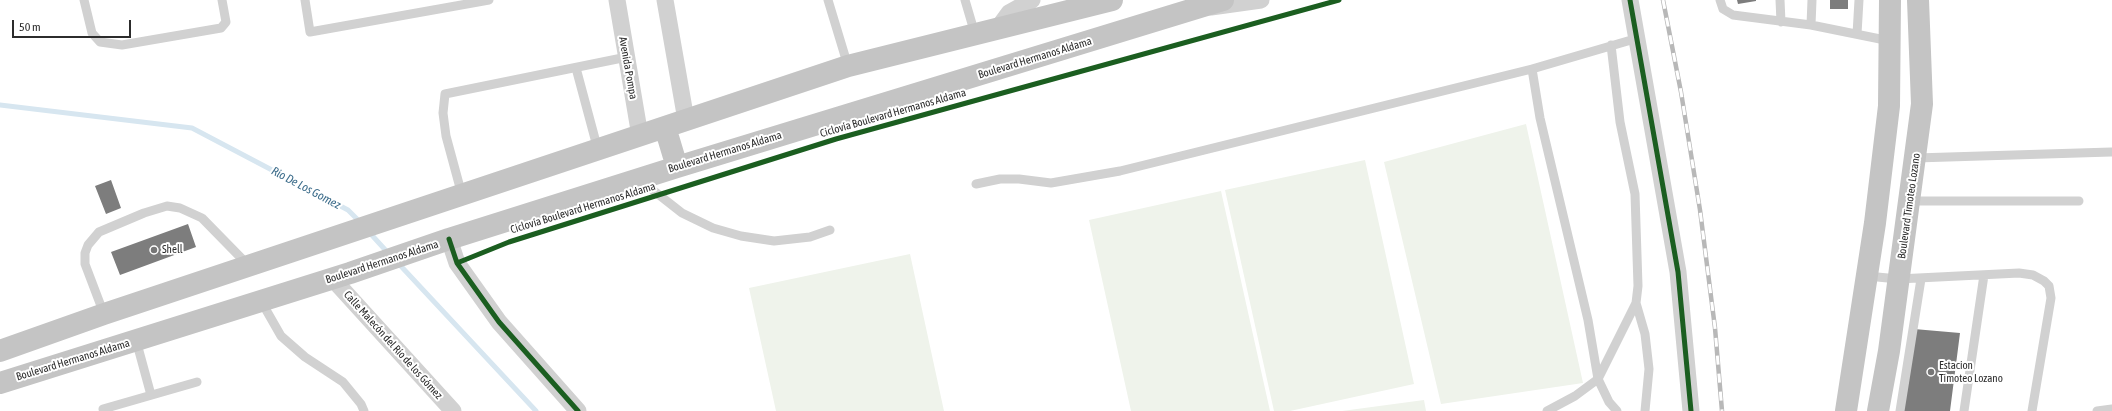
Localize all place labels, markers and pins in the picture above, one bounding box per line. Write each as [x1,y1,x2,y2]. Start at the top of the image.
place label: Shell [162,243,183,257]
marker: Shell [149,245,159,255]
place label: Estacion Timoteo Lozano [1939,359,2003,385]
marker: Estacion Timoteo Lozano [1926,367,1936,377]

